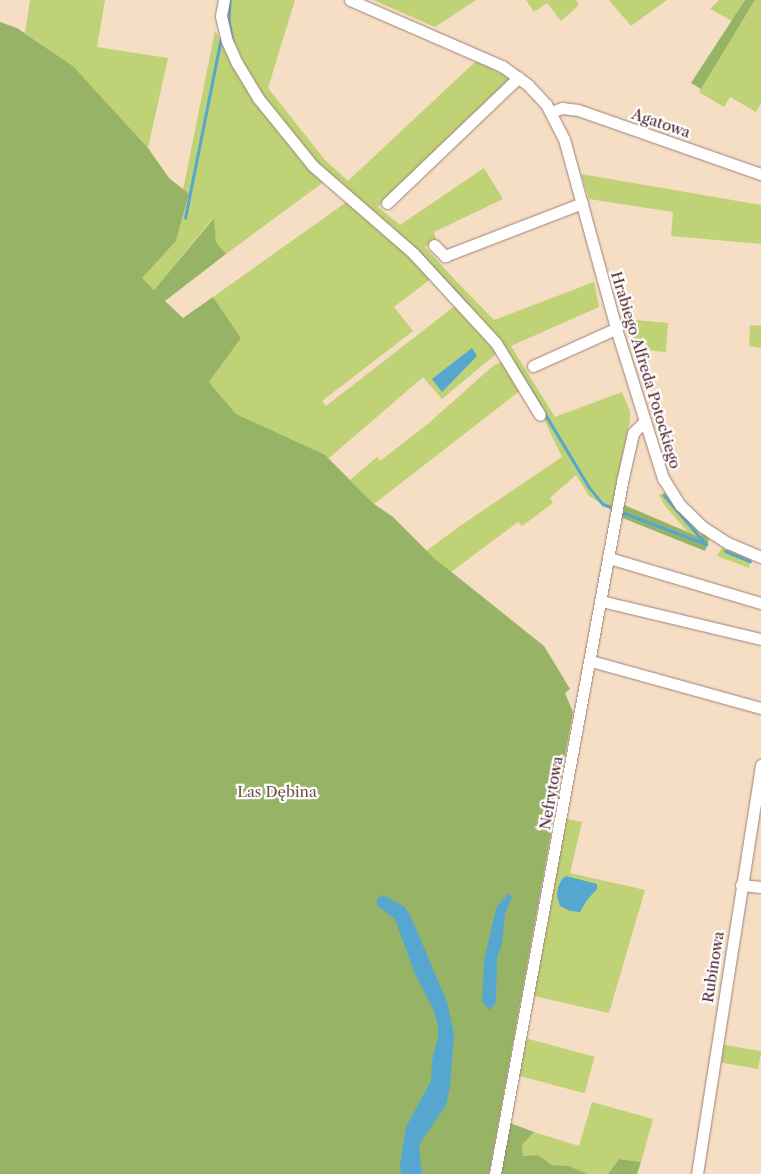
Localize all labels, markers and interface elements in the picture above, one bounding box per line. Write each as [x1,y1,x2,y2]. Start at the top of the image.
street label: Agatowa [629,105,693,141]
street label: Hrabiego Alfreda Potockiego [607,269,685,471]
street label: Nefrytowa [536,755,566,831]
park label: Las Dębina [237,783,317,801]
street label: Rubinowa [698,930,728,1004]

